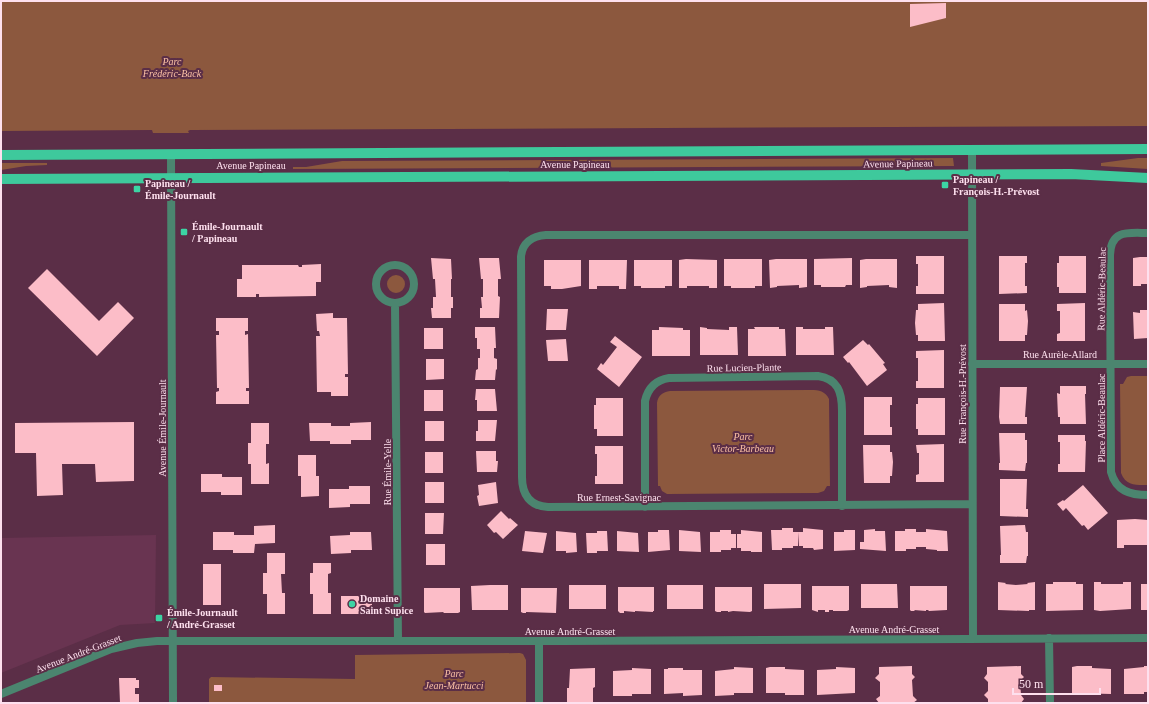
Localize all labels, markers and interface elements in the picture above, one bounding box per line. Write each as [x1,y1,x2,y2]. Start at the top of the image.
park label: Parc Frédéric-Back [142,56,202,79]
street label: Avenue Papineau [863,157,933,170]
street label: Avenue Papineau [540,159,610,170]
street label: Avenue Papineau [216,160,286,171]
place label: Papineau / François-H.-Prévost [953,174,1040,197]
place label: Papineau / Émile-Journault [145,178,216,201]
marker: Papineau / François-H.-Prévost [940,180,950,190]
marker: Papineau / Émile-Journault [132,184,142,194]
place label: Émile-Journault / Papineau [191,221,263,244]
marker: Émile-Journault / Papineau [179,227,189,237]
street label: Rue Aldéric-Beaulac [1095,247,1108,331]
street label: Rue François-H.-Prévost [957,344,968,444]
street label: Rue Aurèle-Allard [1023,349,1097,360]
street label: Rue Lucien-Plante [707,361,782,374]
street label: Place Aldéric-Beaulac [1096,373,1107,463]
street label: Avenue Émile-Journault [157,379,168,477]
park label: Parc Victor-Barbeau [712,431,774,454]
street label: Rue Émile-Yelle [382,438,393,505]
street label: Rue Ernest-Savignac [577,492,662,503]
place label: Domaine Saint Supice [360,593,414,616]
marker: Domaine Saint Supice [347,599,357,609]
place label: Émile-Journault / André-Grasset [166,607,238,630]
marker: Émile-Journault / André-Grasset [154,613,164,623]
street label: Avenue André-Grasset [849,624,940,635]
street label: Avenue André-Grasset [525,626,616,637]
street label: Avenue André-Grasset [34,632,123,675]
park label: Parc Jean-Martucci [425,668,484,691]
scale bar [1013,670,1100,696]
text: 50 m [1019,677,1044,691]

